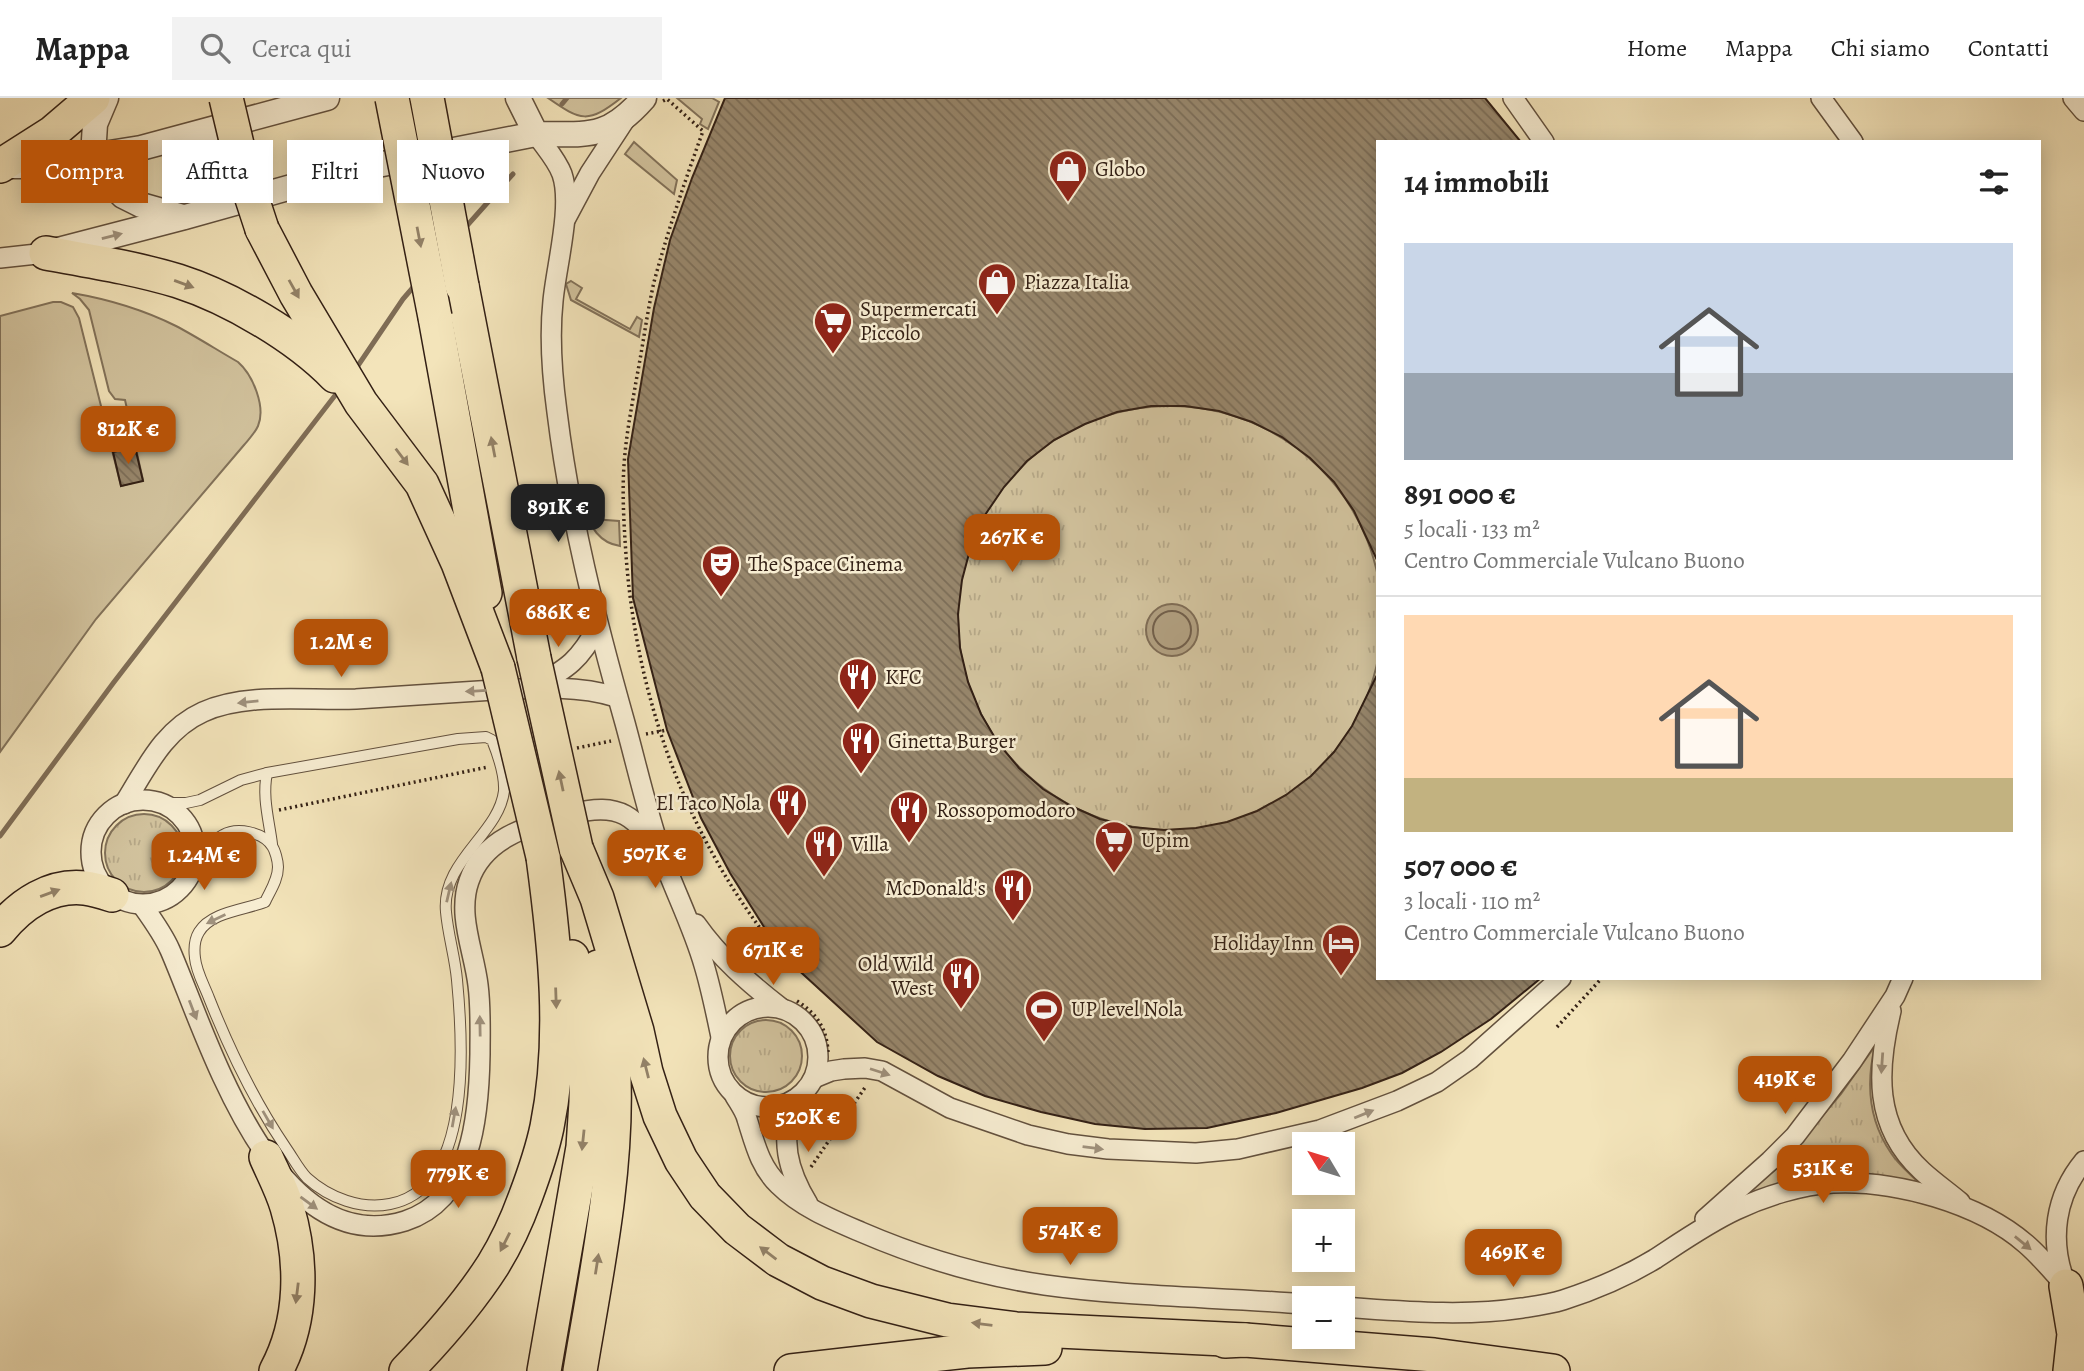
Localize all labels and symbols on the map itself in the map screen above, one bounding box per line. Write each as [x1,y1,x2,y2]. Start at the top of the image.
shop icon: Globo [1047,148,1089,203]
place label: Globo [1095,155,1146,183]
one-way arrow [414,226,425,248]
one-way arrow [101,230,123,241]
shop icon: Piazza Italia [976,261,1018,316]
place label: Piazza Italia [1024,268,1130,296]
one-way arrow [174,279,195,290]
one-way arrow [288,280,300,299]
place label: Supermercati Piccolo [860,295,977,347]
supermarket icon: Supermercati Piccolo [812,300,854,355]
pin: 812K € [71,406,185,466]
one-way arrow [487,436,498,458]
one-way arrow [395,448,409,466]
pin: 891K € [501,484,615,544]
pin: 267K € [955,514,1069,574]
theatre icon: The Space Cinema [700,543,742,598]
place label: The Space Cinema [748,550,904,578]
pin: 686K € [501,589,615,649]
pin: 1.2M € [284,620,398,679]
restaurant icon: KFC [837,656,879,711]
place label: KFC [885,663,922,691]
one-way arrow [464,686,486,697]
one-way arrow [237,697,259,708]
restaurant icon: Ginetta Burger [840,720,882,775]
place label: Ginetta Burger [888,727,1016,755]
one-way arrow [556,770,567,792]
restaurant icon: El Taco Nola [767,782,809,837]
place label: El Taco Nola [656,789,761,817]
restaurant icon: Rossopomodoro [888,789,930,844]
place label: Rossopomodoro [936,796,1076,824]
supermarket icon: Upim [1093,819,1135,874]
restaurant icon: Villa [803,823,845,878]
place label: Upim [1141,826,1189,854]
pin: 507K € [598,830,712,890]
place label: Villa [850,830,889,858]
pin: 1.24M € [139,832,269,892]
restaurant icon: McDonald's [992,867,1034,922]
place label: McDonald's [885,874,986,902]
one-way arrow [443,881,454,903]
one-way arrow [40,887,61,898]
one-way arrow [206,913,226,925]
hotel icon: Holiday Inn [1320,922,1362,977]
pin: 671K € [716,928,830,987]
place label: Holiday Inn [1213,929,1314,957]
place label: Old Wild West [858,950,935,1002]
restaurant icon: Old Wild West [940,955,982,1010]
one-way arrow [550,987,562,1009]
sports icon: UP level Nola [1023,988,1065,1043]
place label: UP level Nola [1071,995,1184,1023]
one-way arrow [188,999,199,1020]
one-way arrow [474,1015,486,1037]
one-way arrow [1876,1052,1887,1074]
pin: 419K € [1728,1056,1842,1116]
one-way arrow [640,1057,651,1079]
one-way arrow [870,1068,891,1078]
pin: 520K € [751,1094,865,1154]
one-way arrow [449,1106,460,1128]
one-way arrow [1354,1108,1375,1119]
one-way arrow [262,1110,274,1130]
one-way arrow [577,1129,588,1151]
north arrow [1292,1132,1354,1195]
one-way arrow [1082,1142,1104,1153]
pin: 531K € [1766,1146,1880,1205]
pin: 779K € [401,1150,515,1210]
one-way arrow [300,1195,318,1209]
pin: 574K € [1013,1208,1127,1267]
pin: 469K € [1456,1230,1570,1289]
one-way arrow [500,1232,511,1252]
one-way arrow [2014,1235,2032,1251]
one-way arrow [759,1246,777,1260]
one-way arrow [592,1253,603,1275]
one-way arrow [292,1283,303,1305]
one-way arrow [971,1319,993,1330]

